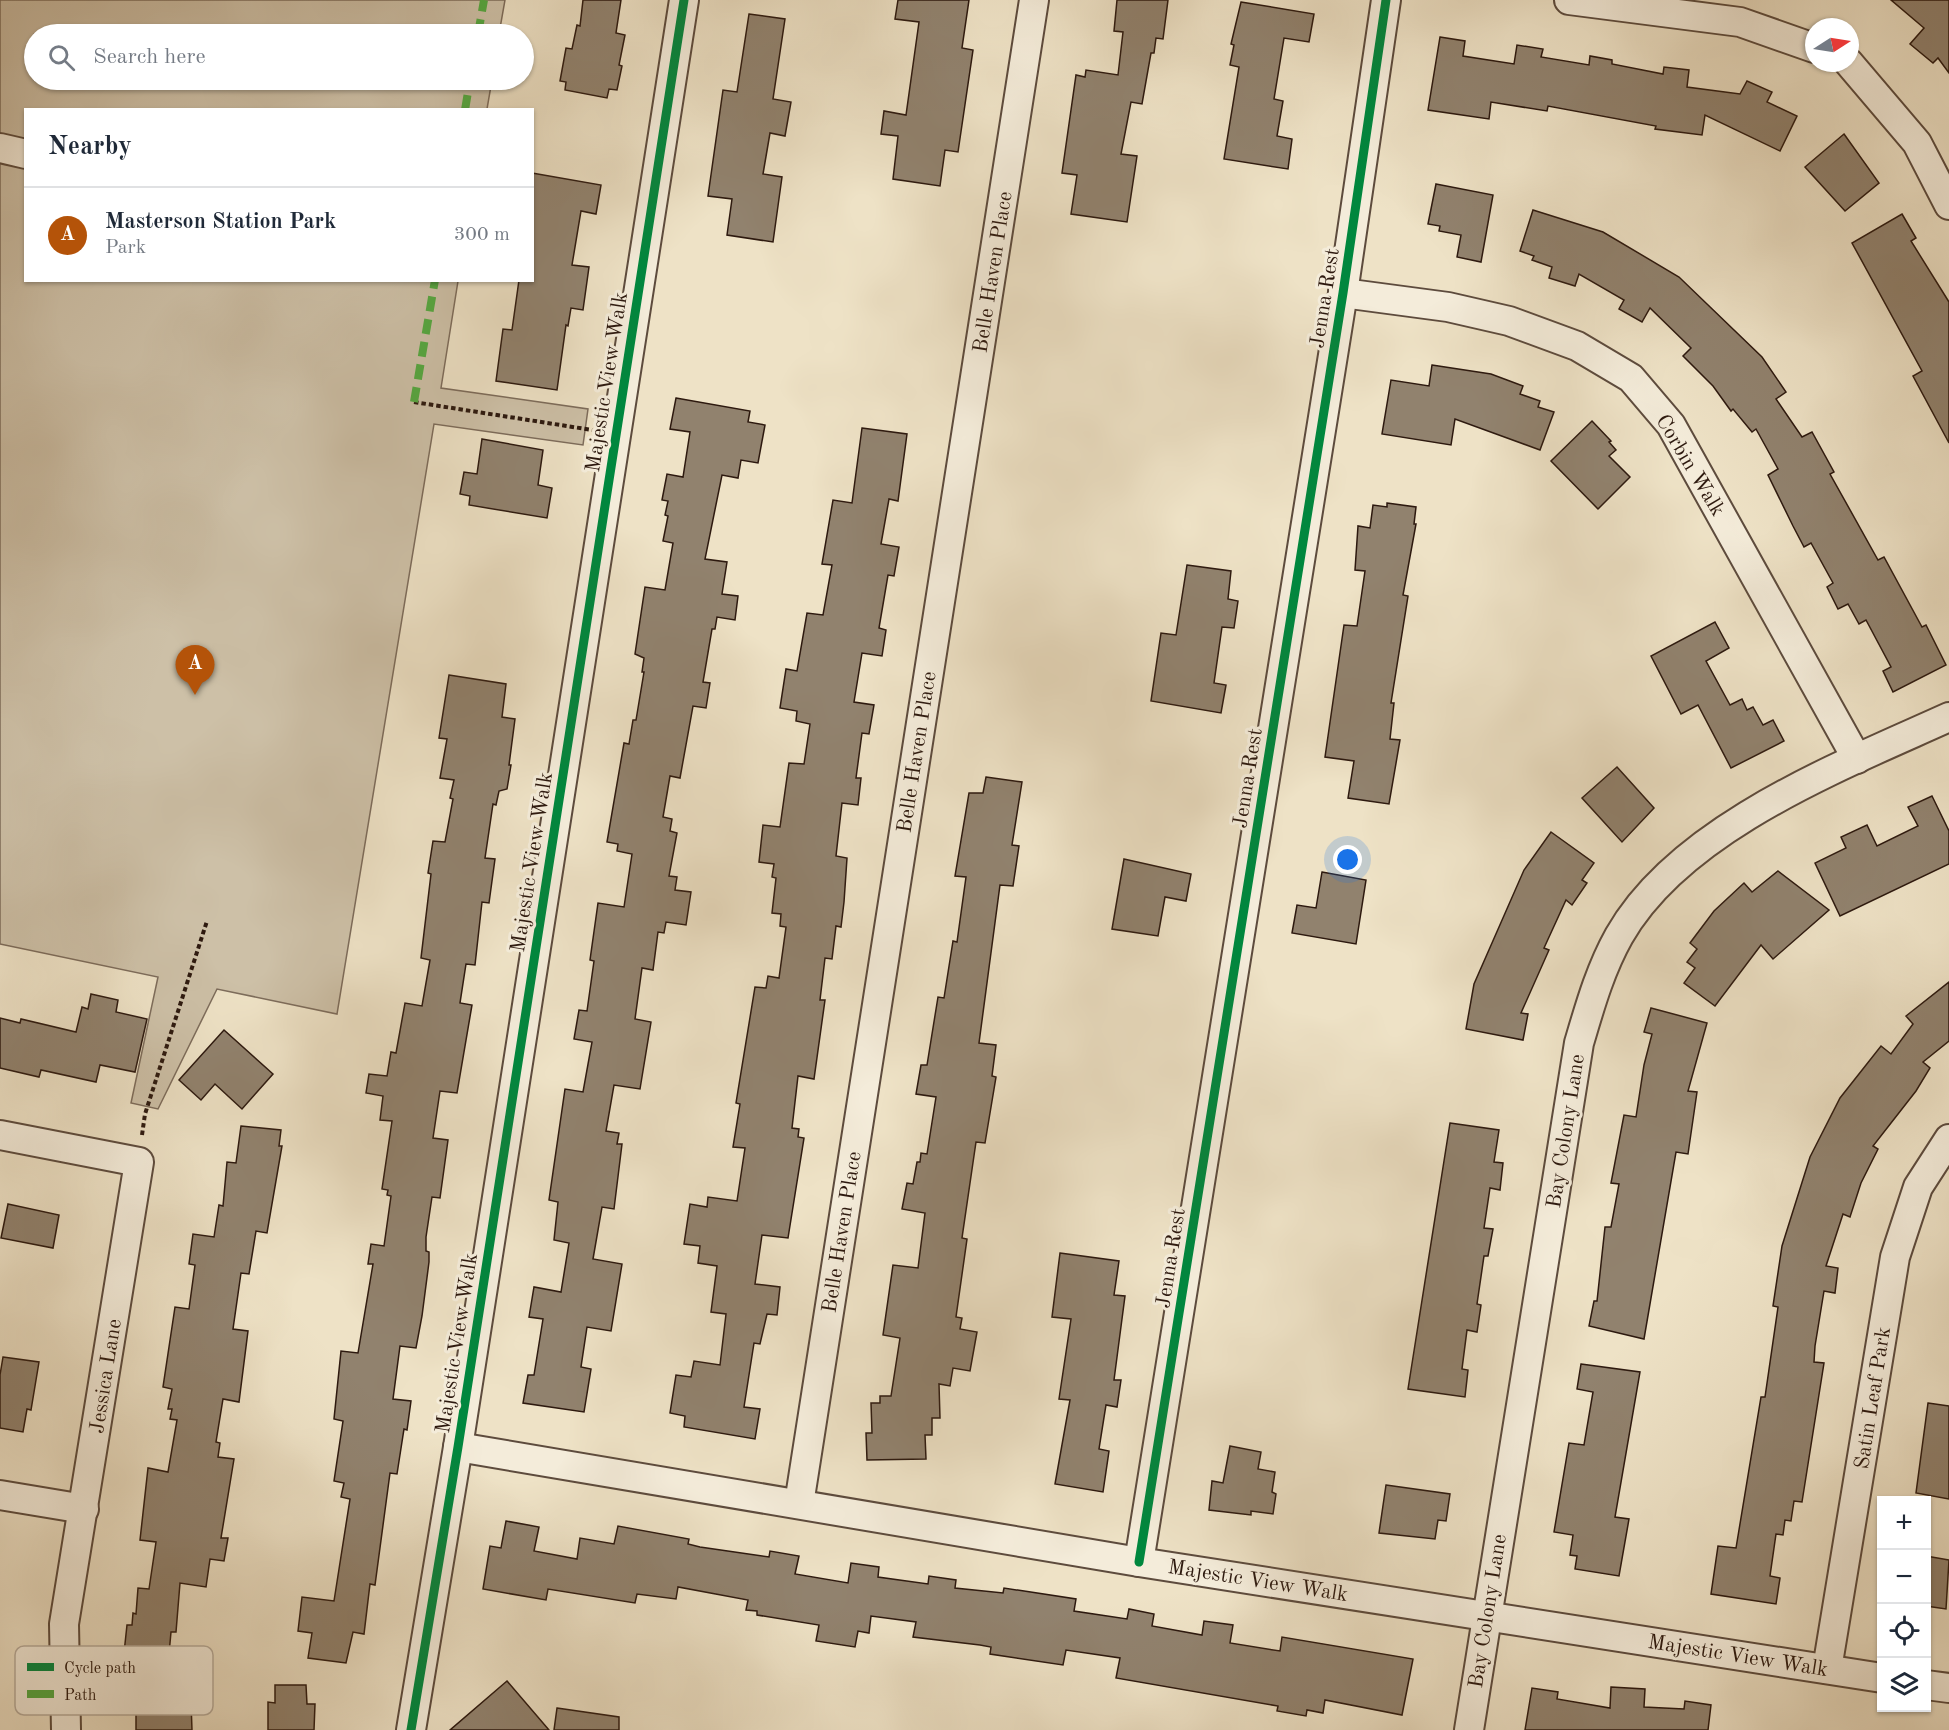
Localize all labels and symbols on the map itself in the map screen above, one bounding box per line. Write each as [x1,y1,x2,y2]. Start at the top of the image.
north arrow [1805,18,1859,72]
street label: Belle Haven Place [970,190,1017,355]
street label: Jenna Rest [1307,247,1344,350]
street label: Majestic View Walk [583,291,632,474]
street label: Corbin Walk [1651,411,1728,520]
pin: A [176,646,214,695]
street label: Belle Haven Place [894,670,941,835]
street label: Jenna Rest [1230,727,1267,830]
street label: Majestic View Walk [508,771,557,954]
your location [1333,845,1362,874]
street label: Bay Colony Lane [1544,1053,1589,1210]
street label: Belle Haven Place [819,1150,866,1315]
street label: Jenna Rest [1153,1207,1190,1310]
street label: Majestic View Walk [433,1252,482,1435]
street label: Jessica Lane [87,1317,126,1435]
street label: Satin Leaf Park [1852,1325,1895,1471]
street label: Bay Colony Lane [1466,1533,1511,1690]
street label: Majestic View Walk [1166,1557,1349,1606]
street label: Majestic View Walk [1646,1632,1829,1681]
legend [15,1646,213,1715]
text: Cycle path [64,1661,136,1677]
text: Path [64,1688,97,1704]

